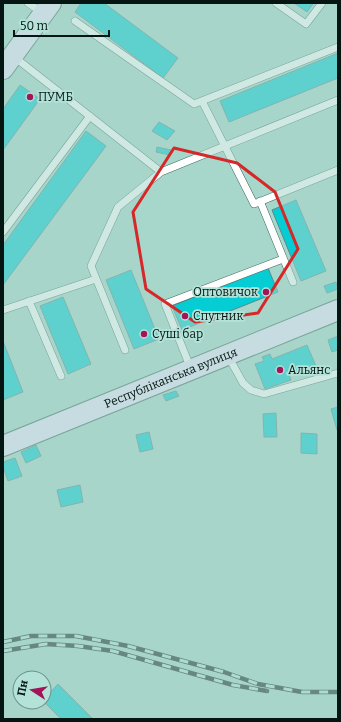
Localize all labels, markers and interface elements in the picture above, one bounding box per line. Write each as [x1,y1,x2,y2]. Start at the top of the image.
scale bar [14,12,109,38]
text: 50 m [20,19,49,33]
place label: ПУМБ [38,90,73,104]
marker: ПУМБ [25,92,35,102]
place label: Оптовичок [193,285,258,299]
marker: Оптовичок [261,287,271,297]
place label: Спутник [193,309,244,323]
marker: Спутник [180,311,190,321]
place label: Суші бар [152,327,203,341]
marker: Суші бар [139,329,149,339]
street label: Республіканська вулиця [102,345,240,411]
place label: Альянс [288,363,330,377]
marker: Альянс [275,365,285,375]
north arrow [12,670,52,710]
text: Пн [15,678,31,697]

